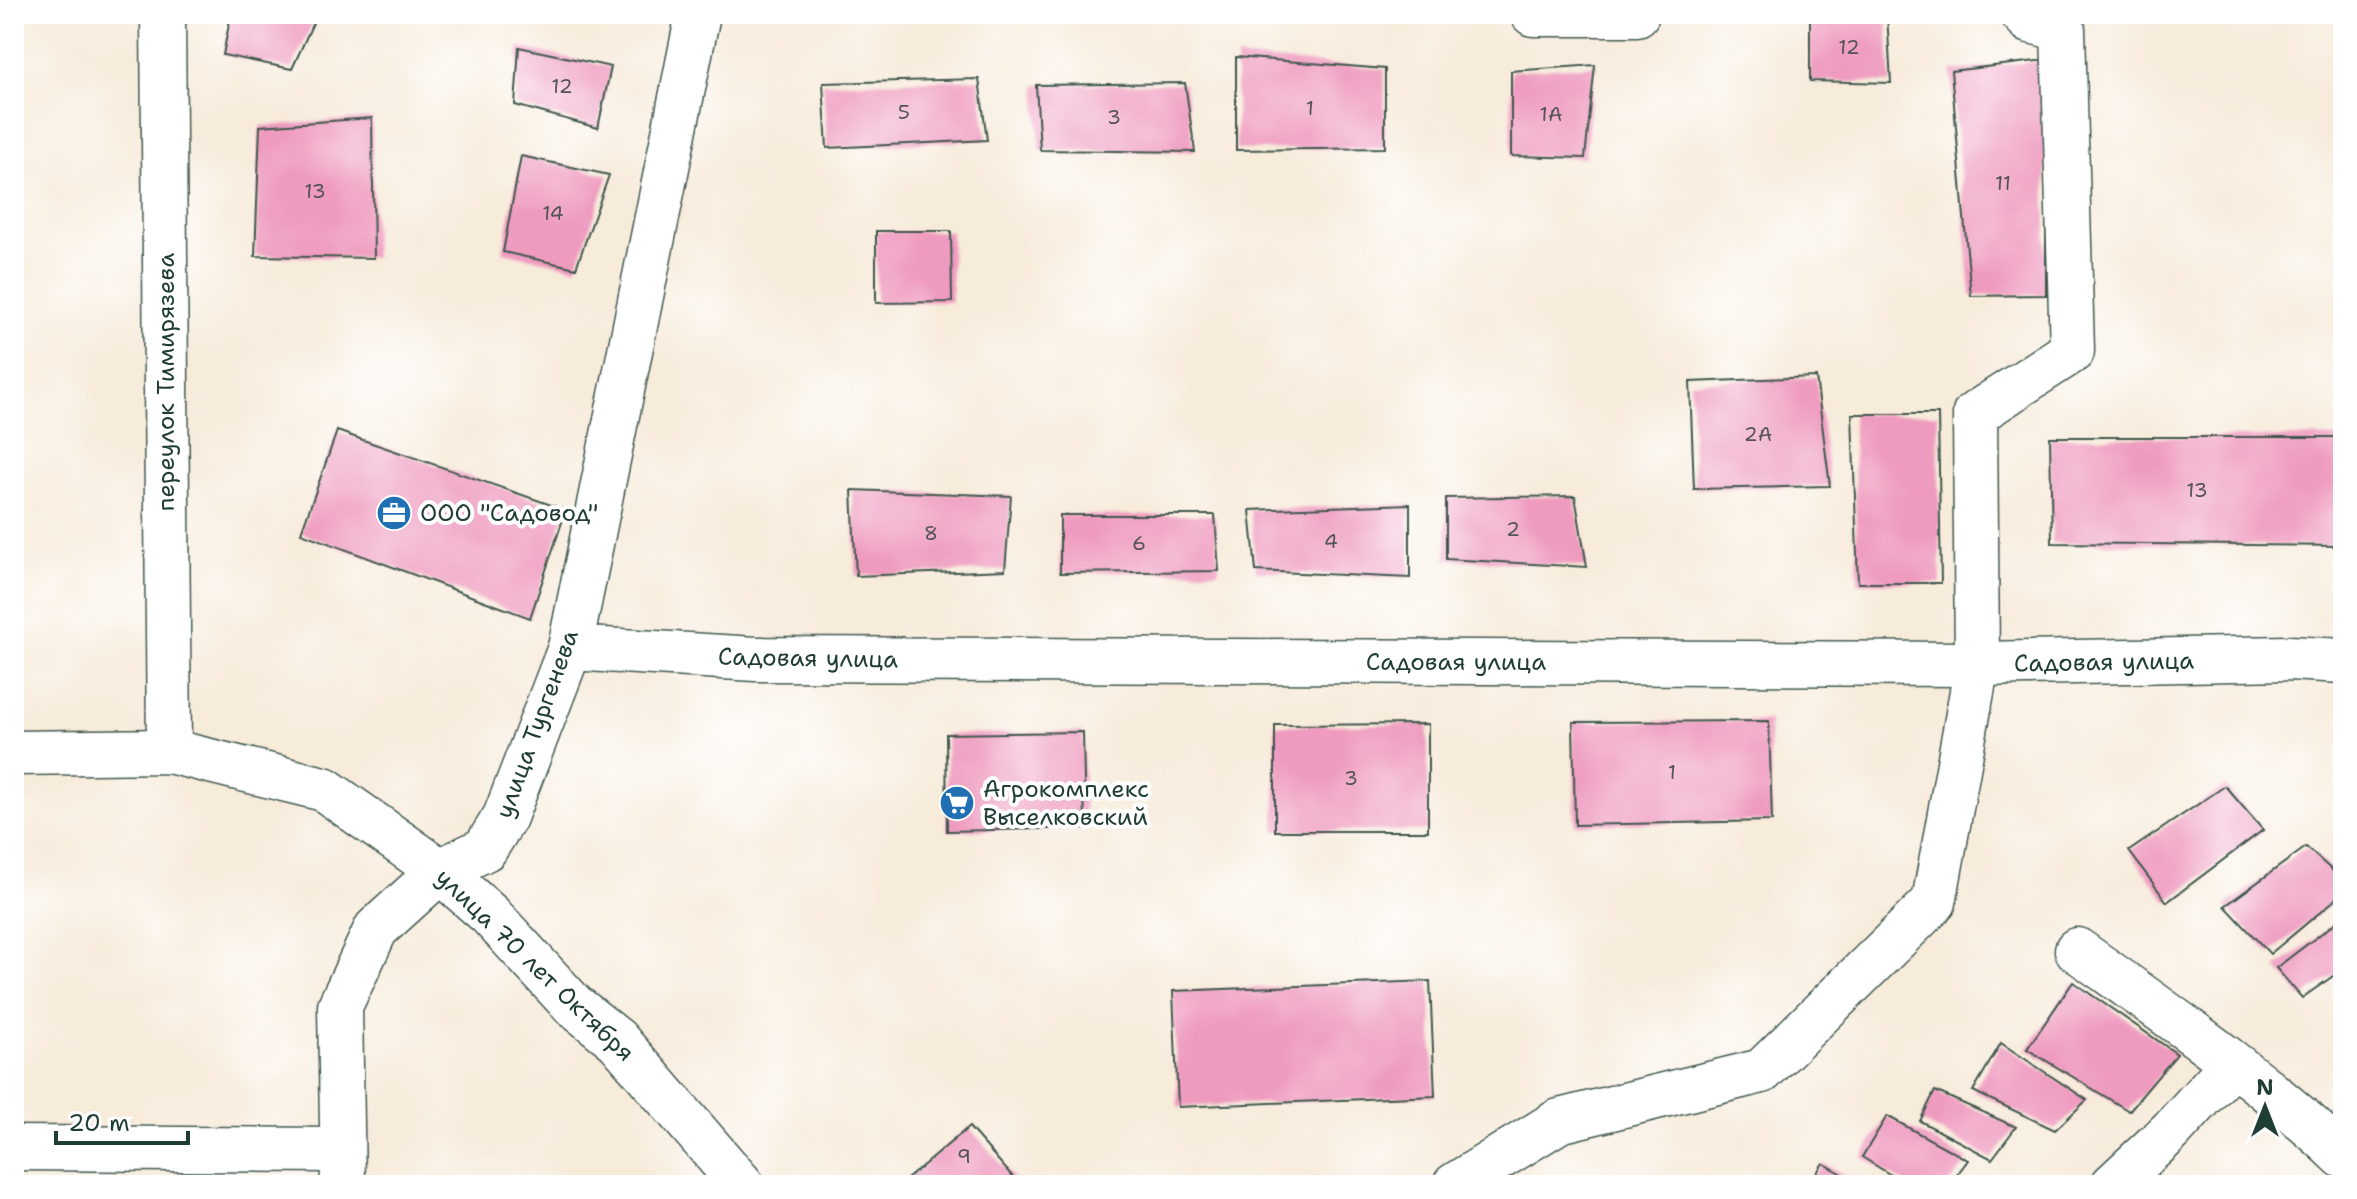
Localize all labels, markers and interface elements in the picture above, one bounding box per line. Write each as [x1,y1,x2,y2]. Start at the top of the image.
house number: 12 [1838,34,1860,60]
house number: 12 [551,73,573,99]
house number: 1 [1306,95,1314,121]
house number: 5 [898,99,910,125]
house number: 1А [1540,101,1562,127]
house number: 3 [1107,104,1121,130]
house number: 11 [1995,170,2011,196]
house number: 13 [304,178,326,204]
house number: 14 [542,200,564,226]
street label: переулок Тимирязева [150,253,182,511]
house number: 2А [1744,421,1772,447]
house number: 13 [2186,477,2208,503]
office icon: ООО "Садовод" [375,494,413,532]
place label: ООО "Садовод" [420,497,598,529]
house number: 2 [1506,516,1520,542]
house number: 8 [924,520,938,546]
house number: 4 [1324,528,1338,554]
house number: 6 [1132,530,1146,556]
street label: улица Тургенева [488,625,586,823]
street label: Садовая улица [718,640,899,676]
street label: Садовая улица [2014,644,2195,680]
street label: Садовая улица [1366,646,1546,678]
house number: 1 [1668,759,1676,785]
house number: 3 [1344,765,1358,791]
place label: Агрокомплекс Выселковский [983,773,1149,833]
supermarket icon: Агрокомплекс Выселковский [938,784,976,822]
street label: улица 70 лет Октября [429,861,641,1069]
north arrow [2225,1067,2305,1147]
text: N [2256,1073,2274,1102]
scale bar [56,1095,188,1145]
text: 20 m [68,1107,130,1139]
house number: 9 [957,1143,971,1169]

